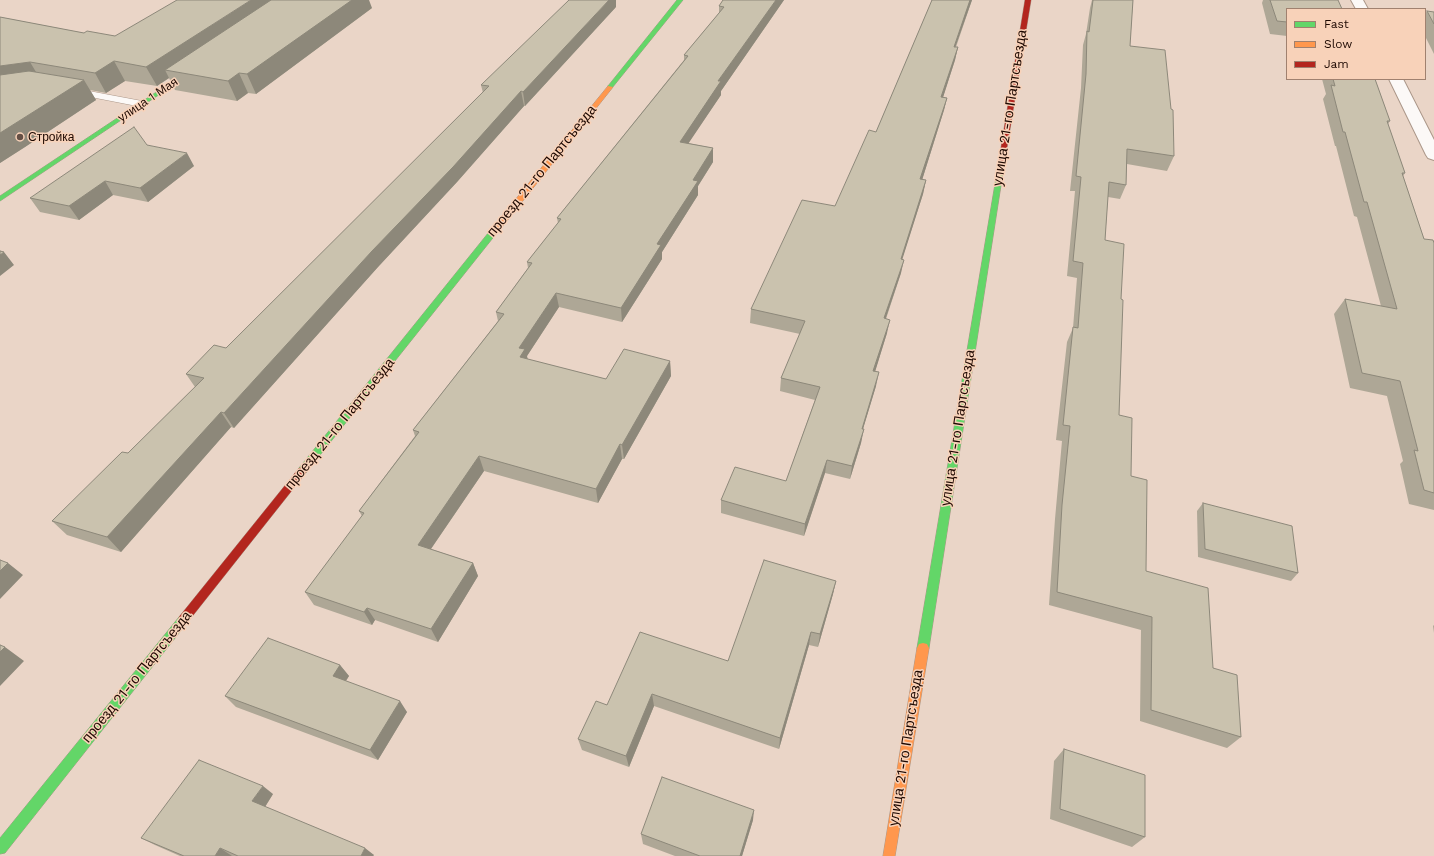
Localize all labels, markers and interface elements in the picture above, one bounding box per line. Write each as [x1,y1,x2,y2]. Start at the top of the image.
legend [1286,8,1426,80]
text: Fast [1324,17,1349,31]
street label: улица 21-го Партсъезда [989,29,1031,187]
text: Slow [1324,37,1352,51]
text: Jam [1324,57,1349,71]
street label: улица 1 Мая [115,75,181,125]
street label: проезд 21-го Партсъезда [484,102,600,240]
place label: Стройка [28,130,74,144]
marker: Стройка [15,132,25,142]
street label: улица 21-го Партсъезда [937,349,979,507]
street label: проезд 21-го Партсъезда [282,355,398,493]
street label: проезд 21-го Партсъезда [79,608,195,746]
street label: улица 21-го Партсъезда [885,669,927,827]

